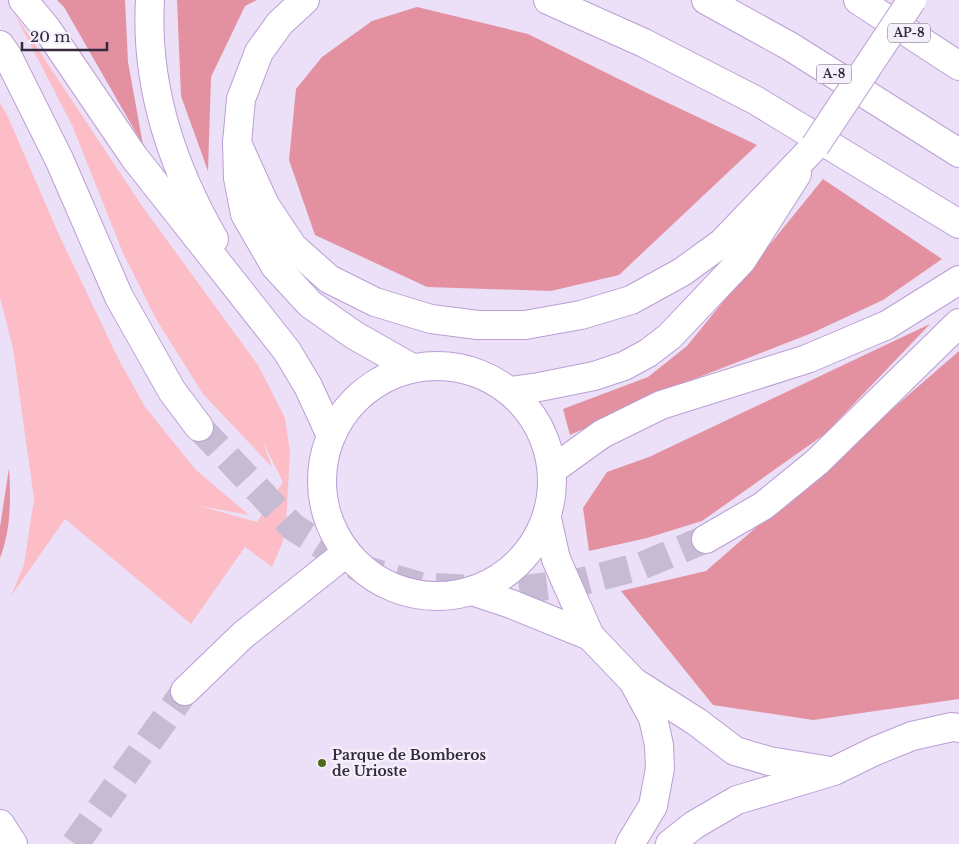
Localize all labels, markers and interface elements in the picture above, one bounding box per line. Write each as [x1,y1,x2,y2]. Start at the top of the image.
scale bar [22,20,108,52]
road number: AP-8 [888,23,930,42]
text: 20 m [30,27,70,46]
road number: A-8 [816,64,852,84]
place label: Parque de Bomberos de Urioste [332,746,486,780]
marker: Parque de Bomberos de Urioste [316,757,328,769]

